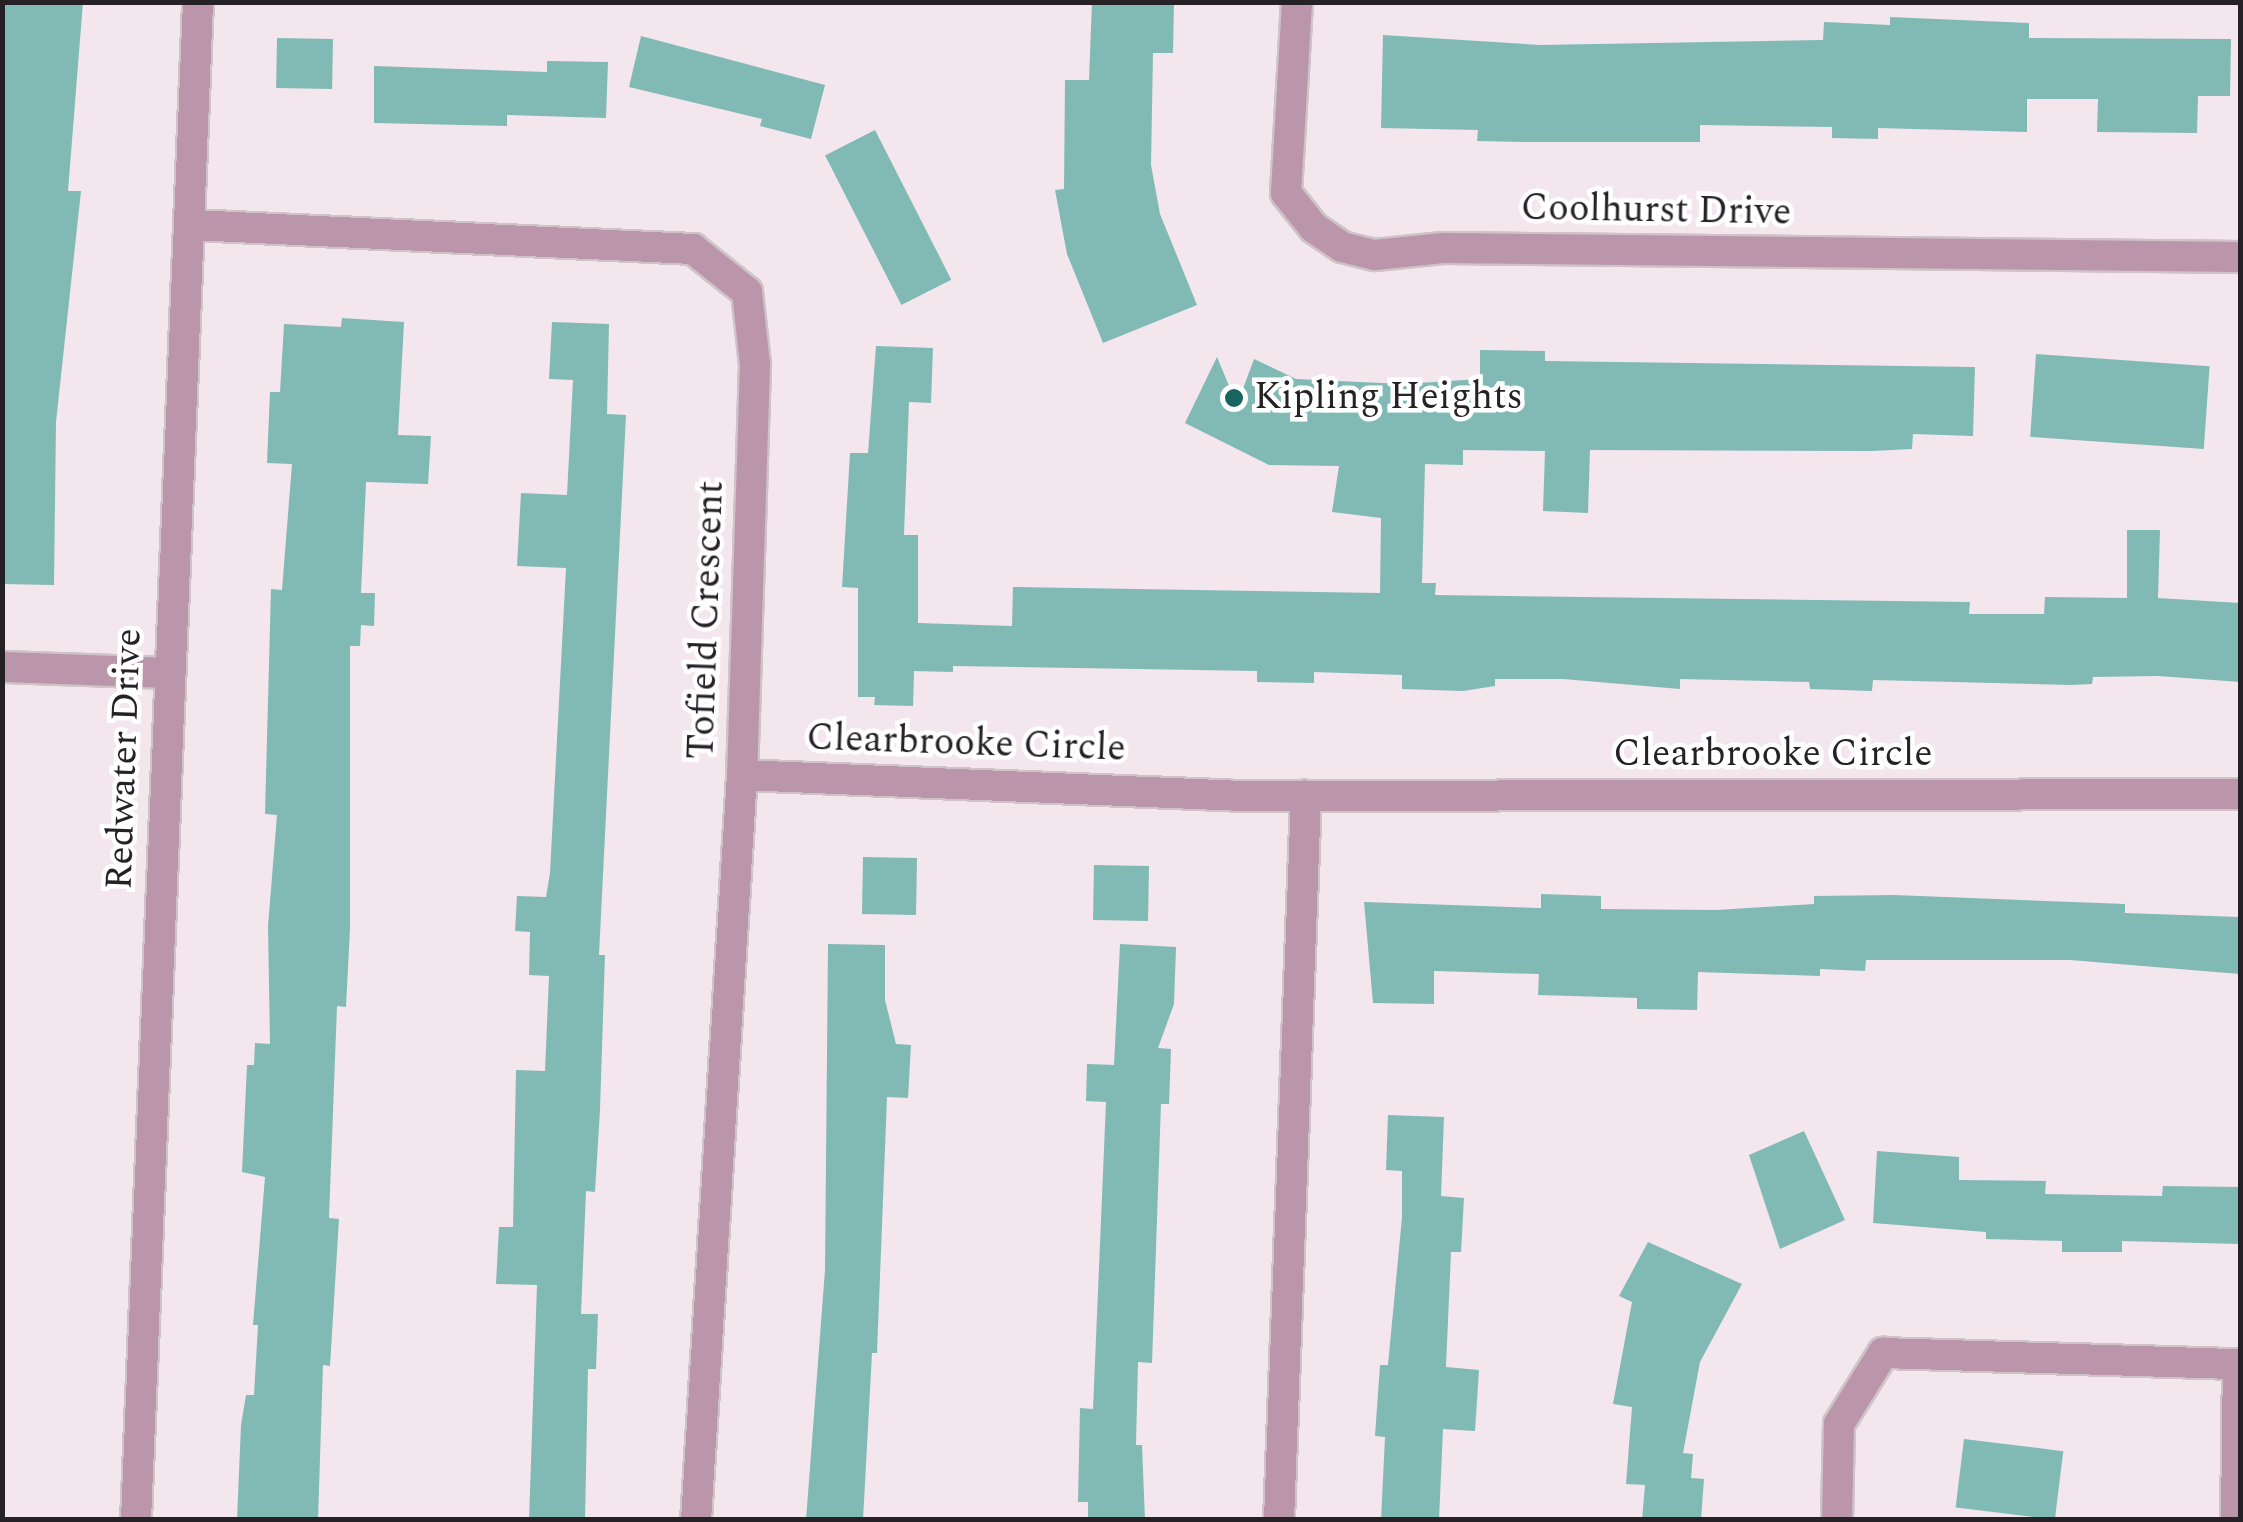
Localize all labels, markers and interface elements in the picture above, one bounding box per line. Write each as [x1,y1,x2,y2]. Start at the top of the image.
street label: Coolhurst Drive [1520,186,1792,236]
place label: Kipling Heights [1254,375,1523,421]
marker: Kipling Heights [1223,387,1245,409]
street label: Tofield Crescent [679,480,735,760]
street label: Redwater Drive [98,628,152,890]
street label: Clearbrooke Circle [806,716,1126,772]
street label: Clearbrooke Circle [1613,732,1933,778]

